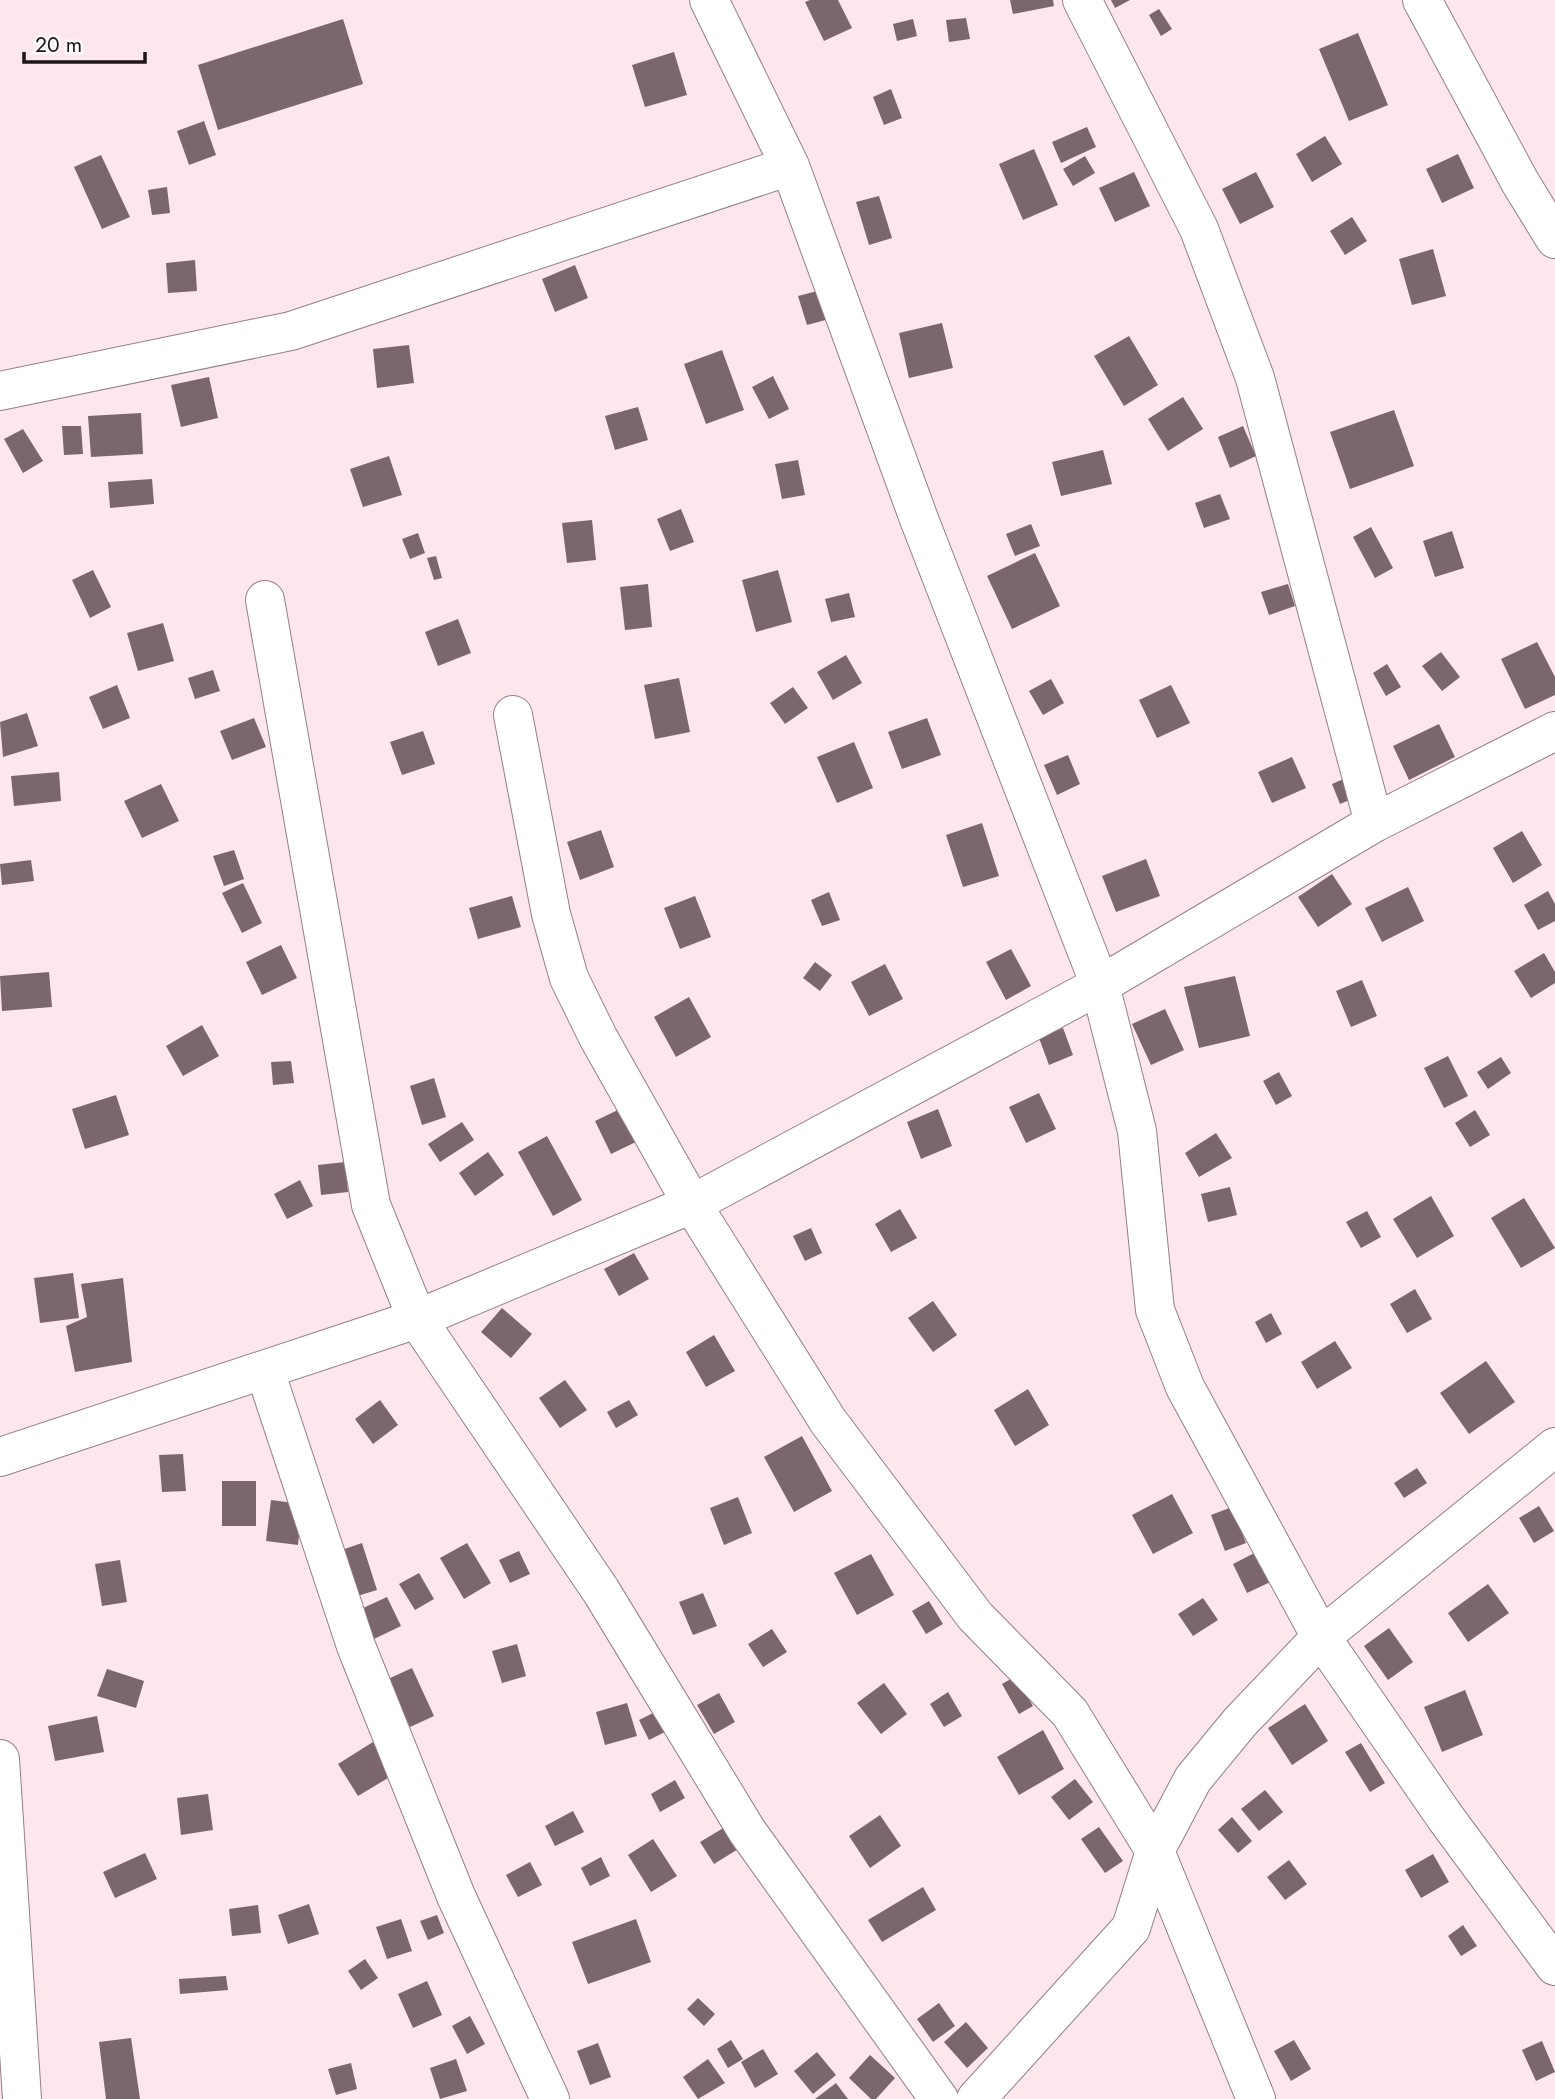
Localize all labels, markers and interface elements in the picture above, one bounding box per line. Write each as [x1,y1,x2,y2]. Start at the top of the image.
scale bar [24,21,145,65]
text: 20 m [35,30,82,60]

